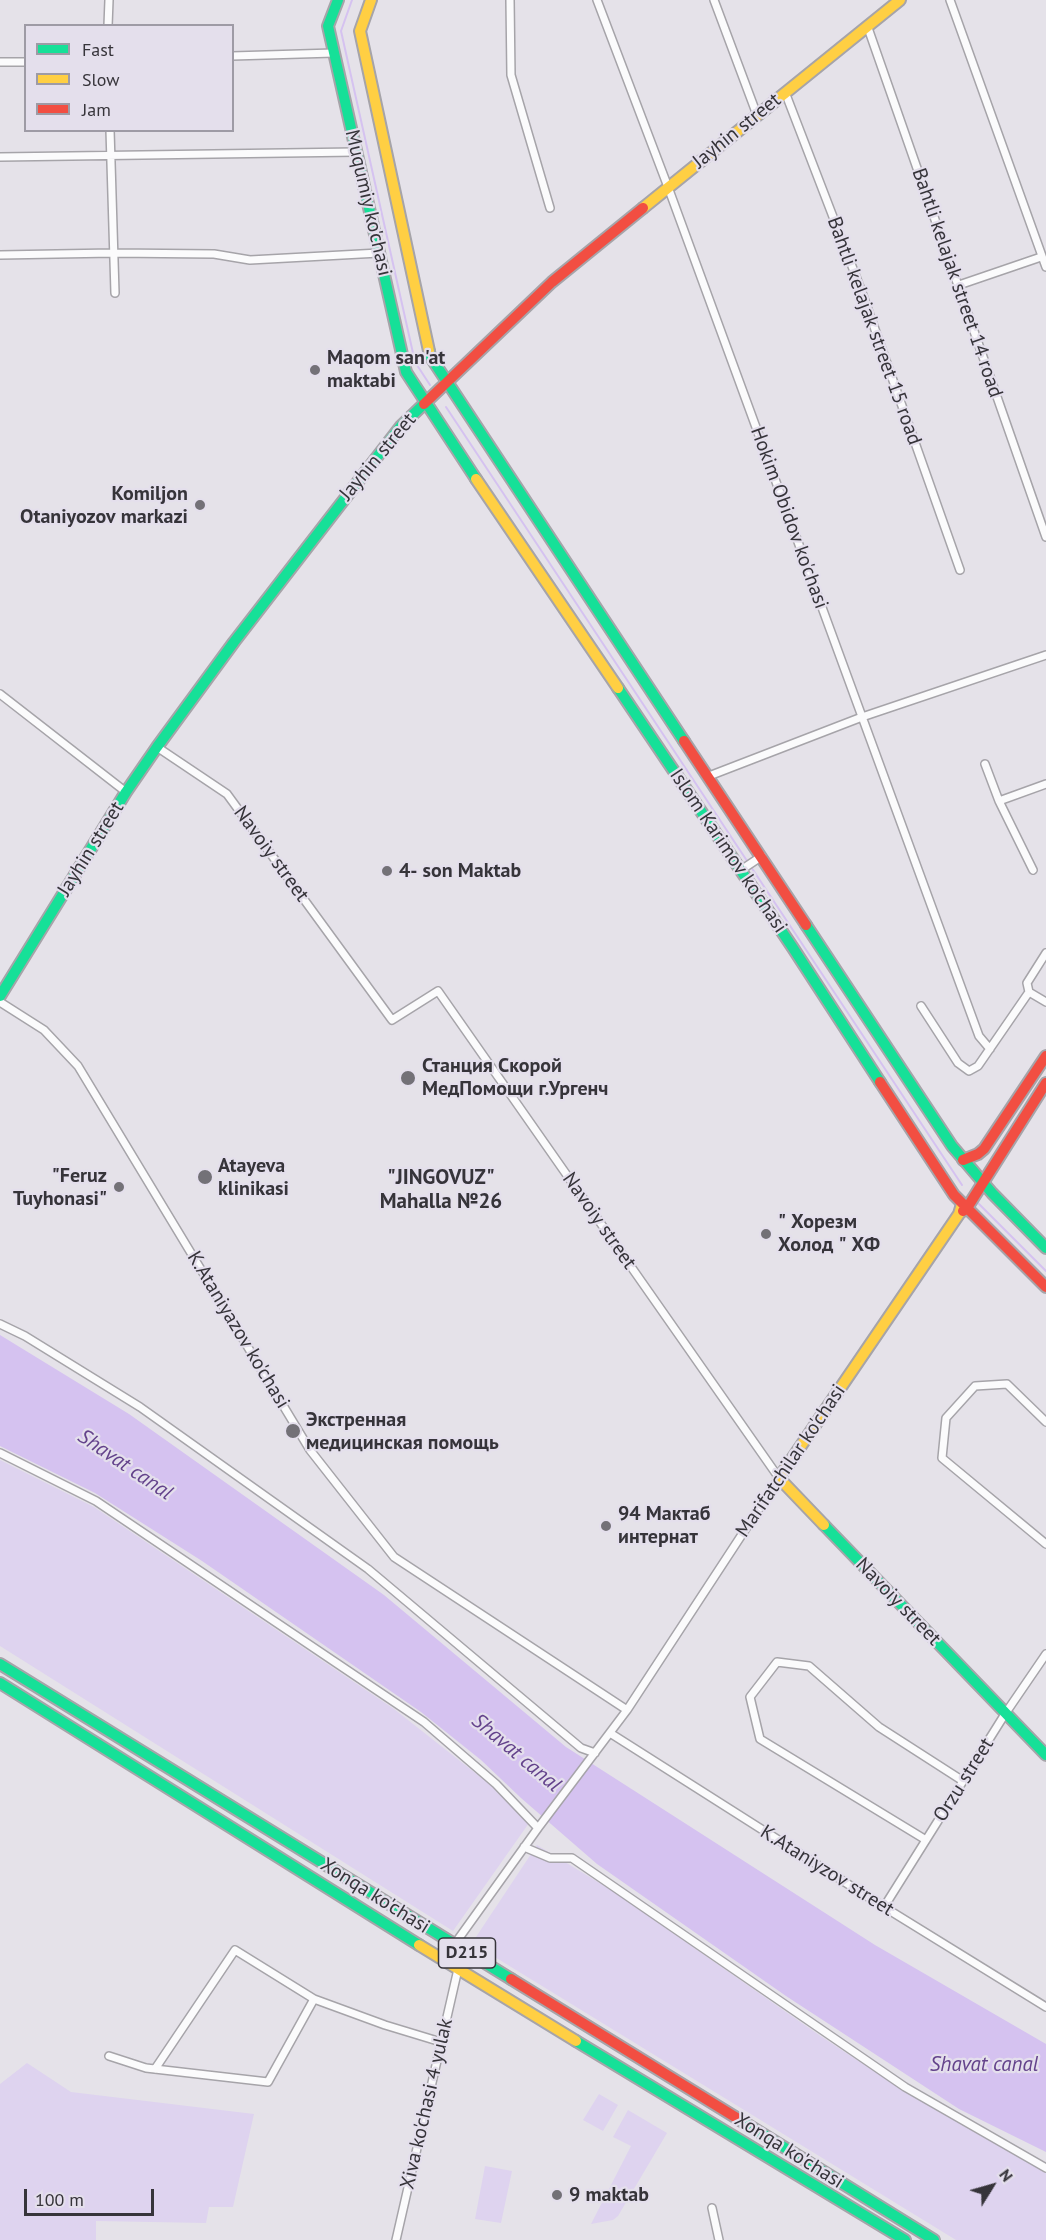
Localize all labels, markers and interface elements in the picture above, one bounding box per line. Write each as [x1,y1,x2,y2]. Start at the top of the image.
legend [24,24,234,132]
text: Fast [82,38,114,61]
text: Slow [82,68,120,91]
street label: Jayhin street [688,88,786,174]
text: Jam [82,98,111,121]
street label: Muqumiy ko'chasi [340,128,396,278]
street label: Bahtli kelajak street 14 road [906,165,1008,401]
street label: Bahtli kelajak street 15 road [822,214,926,448]
place label: Maqom san'at maktabi [327,346,445,393]
marker: Maqom san'at maktabi [308,363,322,377]
street label: Jayhin street [335,408,421,506]
street label: Hokim Obidov ko'chasi [745,424,833,612]
place label: Komiljon Otaniyozov markazi [20,482,188,529]
marker: Komiljon Otaniyozov markazi [193,498,207,512]
street label: Islom Karimov ko'chasi [664,764,792,938]
street label: Jayhin street [53,797,129,901]
street label: Navoiy street [228,801,314,907]
place label: 4- son Maktab [399,859,521,883]
marker: 4- son Maktab [380,864,394,878]
place label: Станция Скорой МедПомощи г.Ургенч [422,1054,608,1101]
marker: Станция Скорой МедПомощи г.Ургенч [399,1069,417,1087]
place label: Atayeva klinikasi [218,1154,289,1201]
place label: "Feruz Tuyhonasi" [13,1164,107,1211]
district label: "JINGOVUZ" Mahalla №26 [380,1165,502,1215]
marker: Atayeva klinikasi [196,1168,214,1186]
street label: Navoiy street [557,1168,641,1274]
marker: "Feruz Tuyhonasi" [112,1180,126,1194]
place label: " Хорезм Холод " ХФ [778,1210,880,1257]
marker: " Хорезм Холод " ХФ [759,1227,773,1241]
street label: K.Ataniyazov ko'chasi [182,1247,294,1413]
street label: Marifatchilar ko'chasi [731,1380,851,1542]
place label: Экстренная медицинская помощь [306,1408,499,1455]
marker: Экстренная медицинская помощь [284,1422,302,1440]
water label: Shavat canal [73,1424,177,1506]
place label: 94 Мактаб интернат [618,1502,710,1549]
marker: 94 Мактаб интернат [599,1519,613,1533]
street label: Navoiy street [850,1553,946,1651]
water label: Shavat canal [466,1708,566,1798]
street label: Orzu street [929,1734,999,1826]
street label: K.Ataniyzov street [756,1820,898,1922]
street label: Xonqa ko'chasi [316,1853,434,1939]
road number: D215 [438,1938,496,1968]
street label: Xiva ko'chasi 4 yulak [396,2016,458,2192]
water label: Shavat canal [930,2052,1038,2078]
street label: Xonqa ko'chasi [730,2108,848,2194]
north arrow [962,2156,1022,2216]
text: N [995,2165,1018,2185]
scale bar [27,2177,158,2215]
place label: 9 maktab [569,2183,649,2207]
text: 100 m [35,2188,84,2211]
marker: 9 maktab [550,2188,564,2202]

